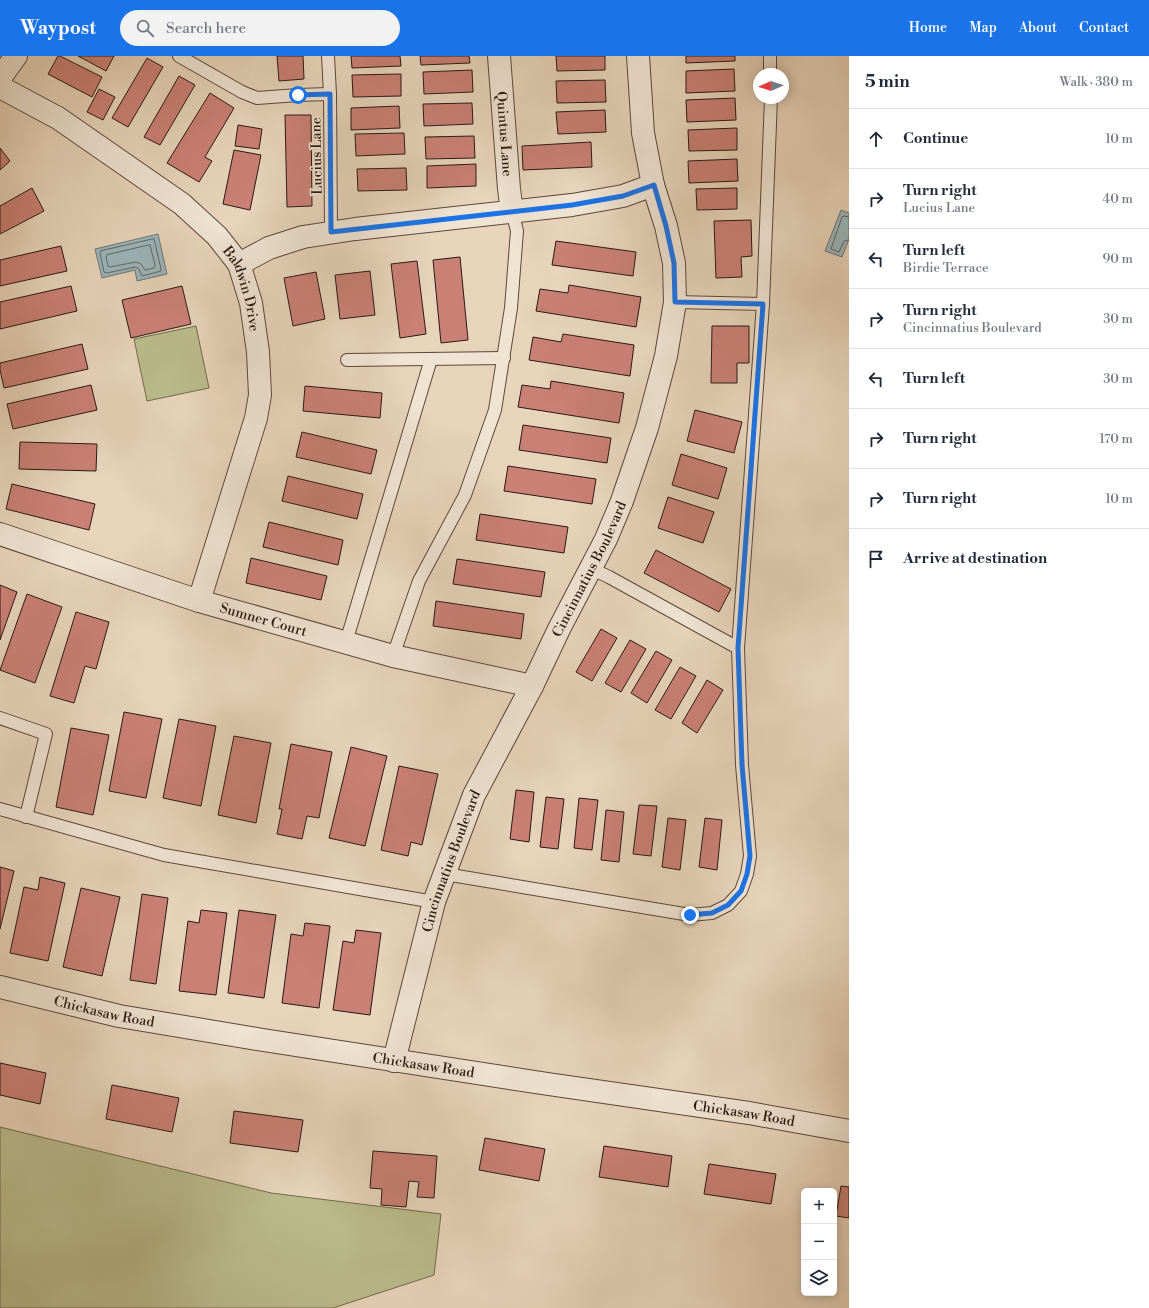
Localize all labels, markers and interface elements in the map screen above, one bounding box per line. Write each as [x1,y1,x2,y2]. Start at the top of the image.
search box [120,10,400,46]
text: Waypost [20,16,96,40]
icon: search [134,17,156,39]
text: Search here [166,19,246,38]
text: Home [909,19,947,37]
text: Map [969,19,997,37]
text: About [1019,19,1057,37]
text: Contact [1079,19,1129,37]
north arrow [753,68,789,104]
text: 5 min [865,71,910,93]
text: Walk · 380 m [1059,74,1133,90]
route start [289,86,307,104]
street label: Quintus Lane [492,90,516,177]
street label: Lucius Lane [307,117,327,195]
icon: ahead [865,128,887,150]
text: Continue [903,129,968,148]
text: 10 m [1105,131,1133,147]
text: Turn right [903,181,977,200]
icon: right [865,188,887,210]
text: 40 m [1103,191,1133,207]
text: Lucius Lane [903,200,975,216]
text: Turn left [903,241,965,260]
street label: Baldwin Drive [218,242,263,333]
icon: left [865,248,887,270]
text: 90 m [1102,251,1133,267]
text: Birdie Terrace [903,260,989,276]
text: Turn right [903,301,977,320]
icon: right [865,308,887,330]
text: 30 m [1103,311,1133,327]
text: Cincinnatius Boulevard [903,320,1042,336]
icon: left [865,368,887,390]
text: Turn left [903,369,965,388]
text: 30 m [1103,371,1133,387]
icon: right [865,428,887,450]
text: Turn right [903,429,977,448]
text: 170 m [1099,431,1133,447]
icon: right [865,488,887,510]
text: Turn right [903,489,977,508]
text: 10 m [1105,491,1133,507]
street label: Cincinnatius Boulevard [549,499,631,640]
icon: arrive [865,548,887,570]
text: Arrive at destination [903,549,1047,568]
street label: Sumner Court [218,599,309,641]
street label: Cincinnatius Boulevard [419,787,485,934]
route end [681,906,699,924]
street label: Chickasaw Road [52,992,156,1032]
street label: Chickasaw Road [371,1049,476,1083]
street label: Chickasaw Road [692,1097,796,1131]
map controls [801,1188,837,1296]
button: + [801,1188,837,1224]
button: − [801,1224,837,1260]
button: layers [801,1260,837,1296]

